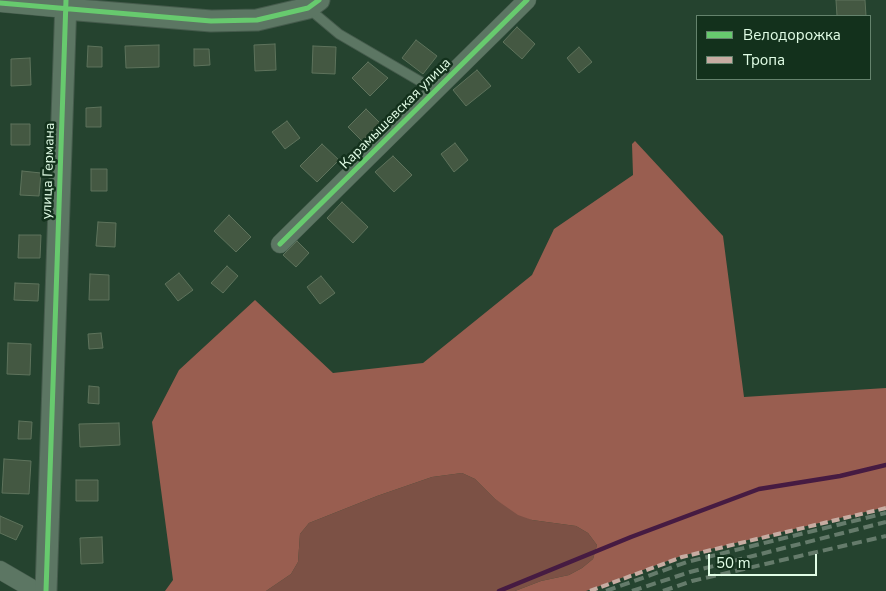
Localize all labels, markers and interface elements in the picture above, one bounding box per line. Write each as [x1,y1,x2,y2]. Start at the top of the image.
legend [696,15,871,80]
text: Велодорожка [743,25,841,45]
text: Тропа [743,50,785,70]
street label: Карамышевская улица [337,55,455,173]
street label: улица Германа [39,122,59,220]
scale bar [711,544,820,576]
text: 50 m [716,553,751,573]

